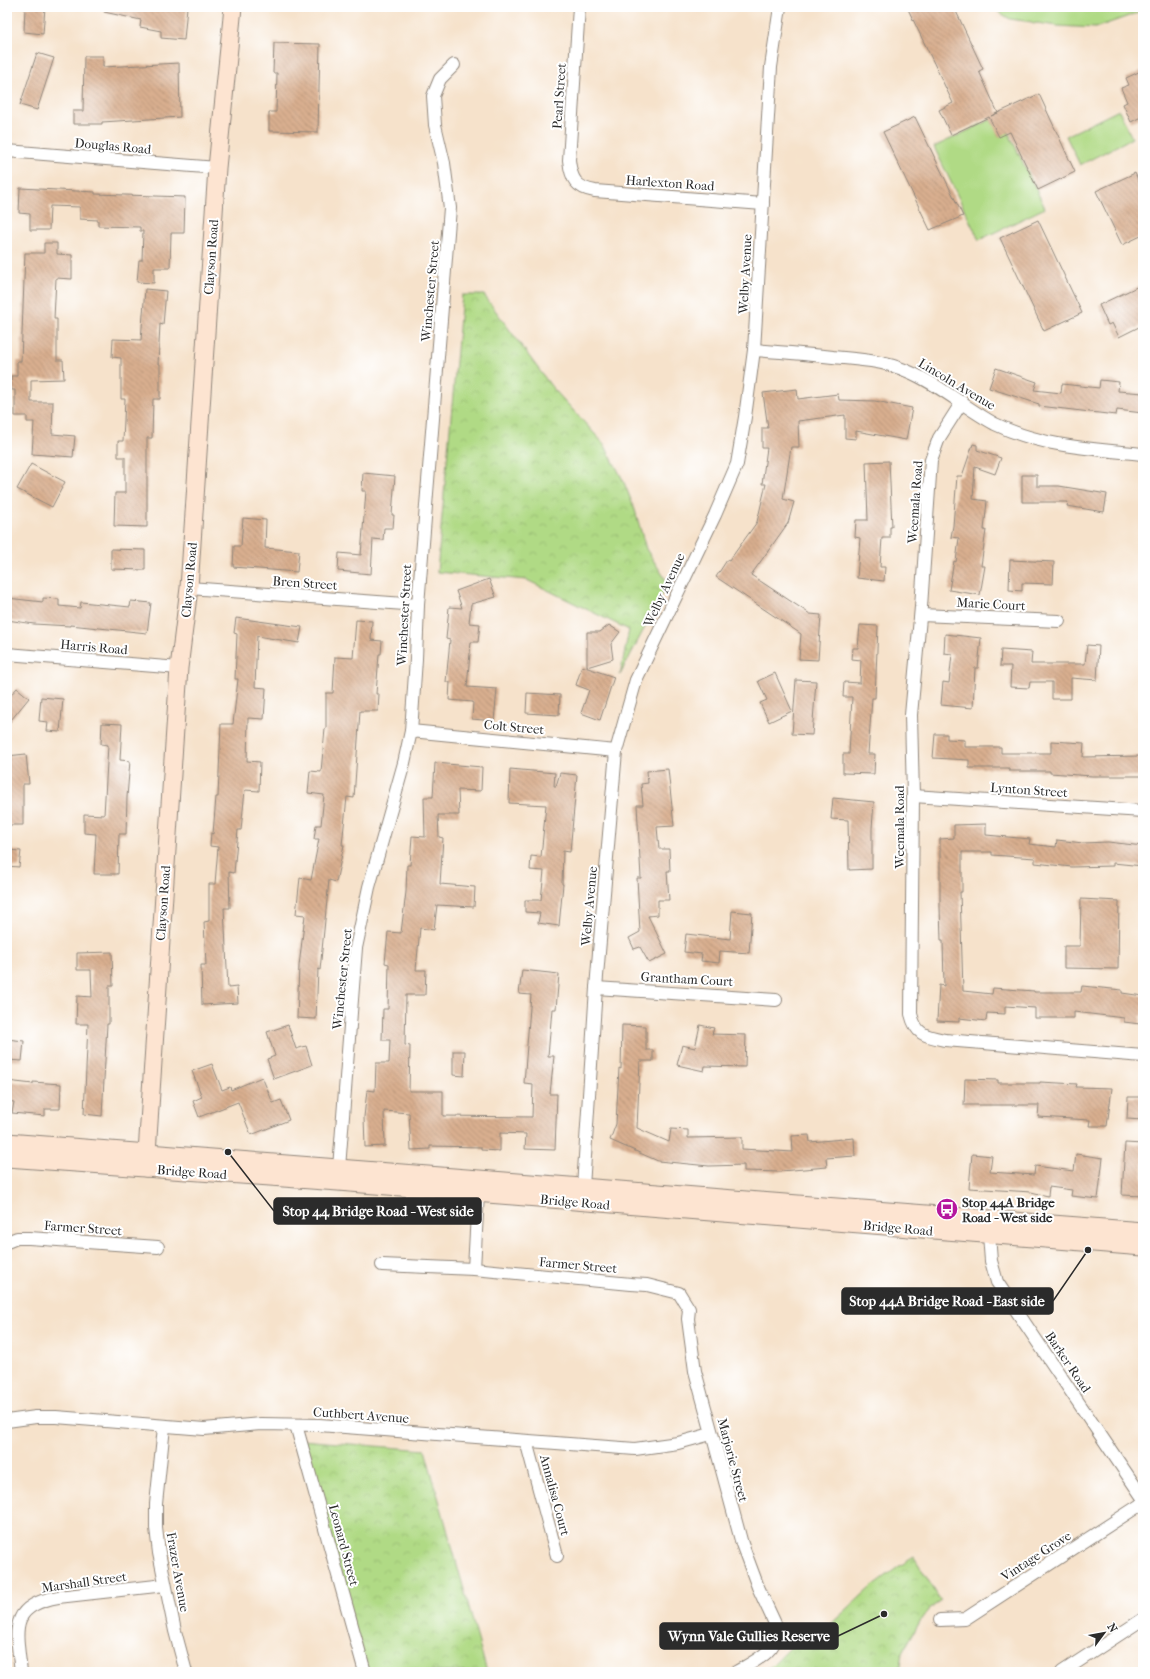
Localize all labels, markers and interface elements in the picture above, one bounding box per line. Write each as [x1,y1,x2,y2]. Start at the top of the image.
street label: Pearl Street [549,62,569,130]
street label: Douglas Road [74,135,153,157]
street label: Harlexton Road [625,172,716,194]
street label: Clayson Road [201,218,221,295]
street label: Welby Avenue [735,233,755,315]
street label: Winchester Street [418,239,442,343]
street label: Lincoln Avenue [916,355,999,413]
street label: Weemala Road [905,459,925,545]
street label: Clayson Road [178,541,200,618]
street label: Welby Avenue [640,550,688,630]
street label: Winchester Street [394,563,414,667]
street label: Bren Street [272,573,338,593]
street label: Marie Court [956,595,1026,613]
street label: Harris Road [60,637,129,658]
street label: Colt Street [483,717,545,737]
street label: Lynton Street [990,780,1069,800]
street label: Weemala Road [892,785,907,869]
street label: Clayson Road [153,864,173,941]
street label: Welby Avenue [578,865,600,947]
street label: Winchester Street [329,927,355,1031]
street label: Grantham Court [640,969,734,989]
street label: Bridge Road [157,1162,228,1182]
street label: Bridge Road [540,1191,611,1213]
place label: Stop 44A Bridge Road - West side [962,1195,1055,1225]
bus stop icon: Stop 44A Bridge Road - West side [934,1196,960,1222]
callout: Stop 44 Bridge Road - West side [274,1198,481,1224]
text: Stop 44 Bridge Road - West side [282,1203,474,1220]
street label: Bridge Road [863,1217,934,1239]
street label: Farmer Street [43,1218,123,1238]
street label: Farmer Street [538,1254,618,1276]
callout: Stop 44A Bridge Road - East side [842,1288,1053,1314]
text: Stop 44A Bridge Road - East side [849,1293,1045,1310]
street label: Barker Road [1042,1329,1094,1396]
street label: Cuthbert Avenue [313,1404,410,1426]
street label: Marjorie Street [715,1416,751,1504]
street label: Annalisa Court [537,1452,573,1538]
street label: Leonard Street [326,1503,362,1588]
street label: Vintage Grove [997,1528,1074,1585]
street label: Frazer Avenue [164,1531,193,1614]
street label: Marshall Street [40,1569,128,1595]
north arrow [1084,1613,1124,1653]
text: N [1104,1621,1120,1635]
callout: Wynn Vale Gullies Reserve [660,1623,838,1649]
text: Wynn Vale Gullies Reserve [667,1628,830,1645]

